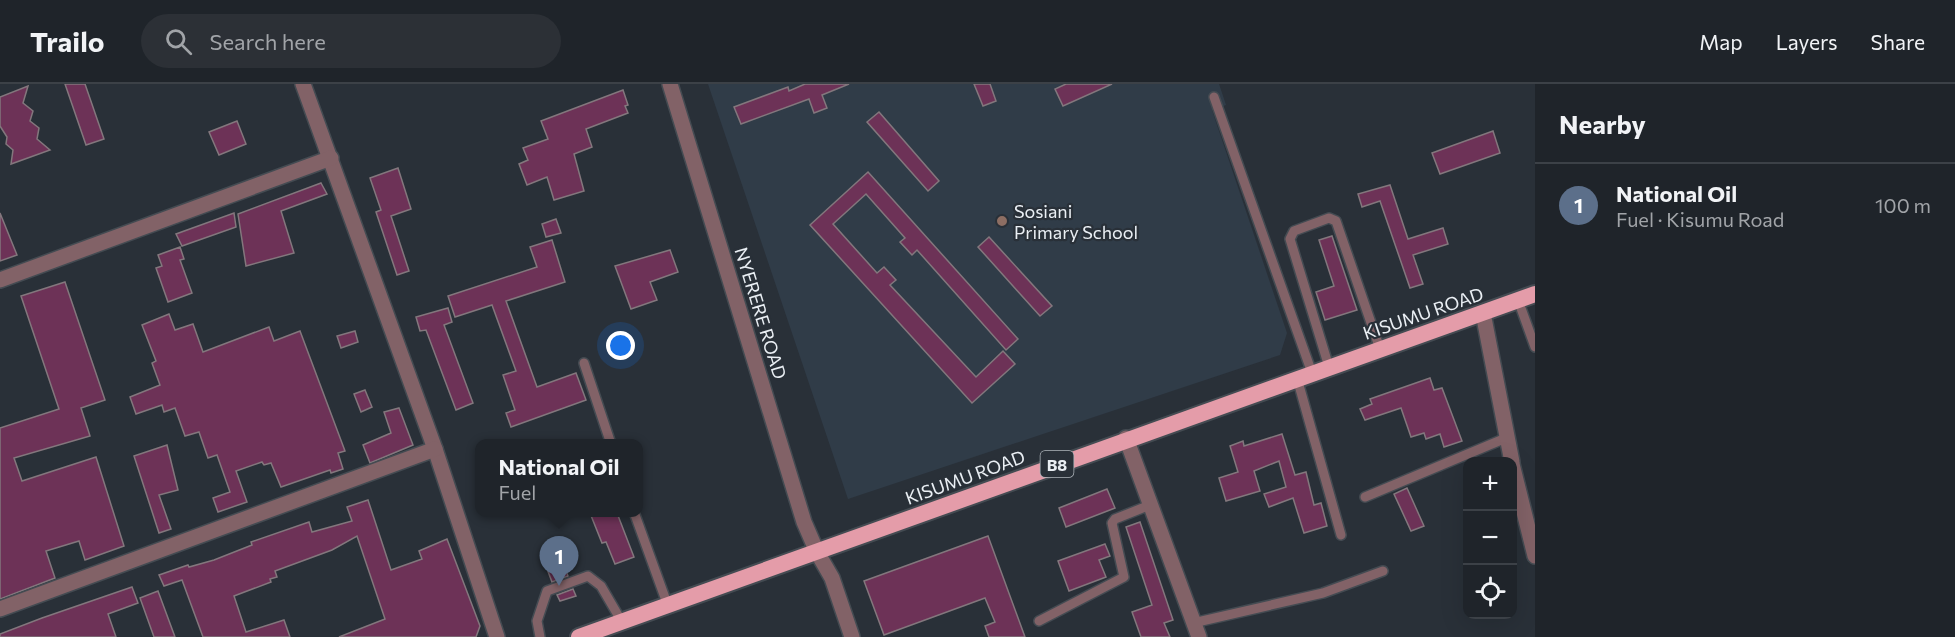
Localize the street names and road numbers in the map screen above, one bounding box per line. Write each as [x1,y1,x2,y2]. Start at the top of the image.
street label: NYERERE ROAD [731,244,791,382]
street label: KISUMU ROAD [1360,282,1486,344]
street label: KISUMU ROAD [902,445,1028,509]
road number: B8 [1040,451,1074,477]

